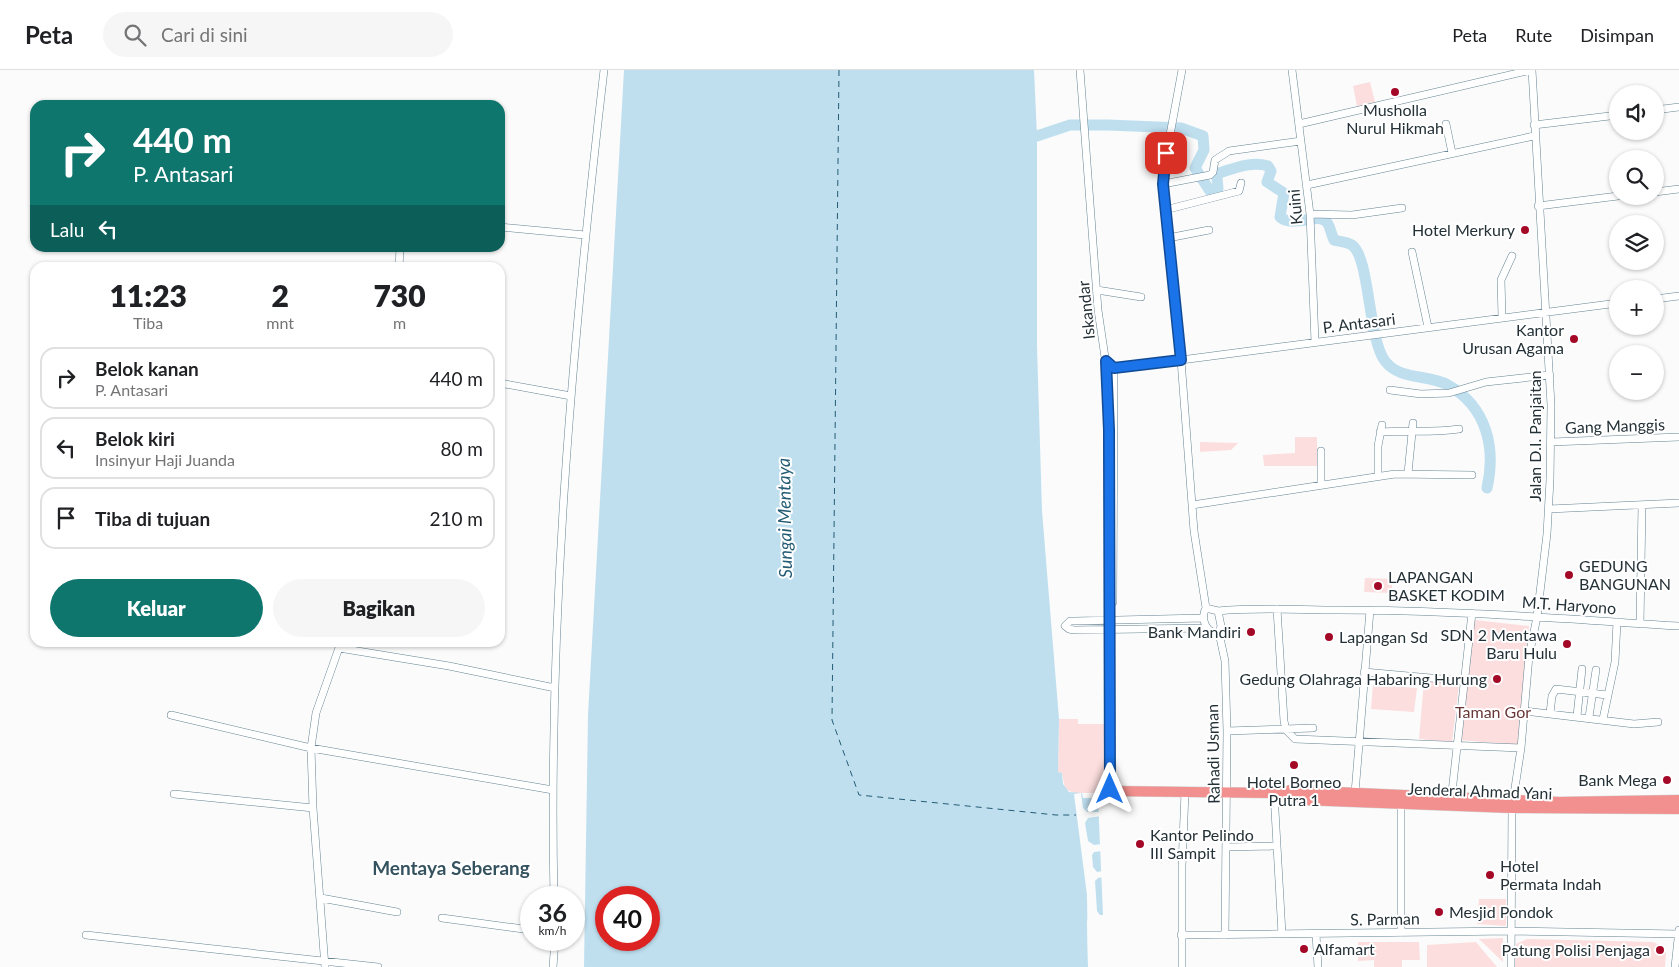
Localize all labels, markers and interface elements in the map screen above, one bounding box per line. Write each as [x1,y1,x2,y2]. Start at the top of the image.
search box [103,12,453,57]
text: Peta [25,20,73,49]
icon: search [121,21,149,49]
text: Cari di sini [161,23,248,46]
text: Peta [1452,24,1487,46]
text: Rute [1515,24,1552,46]
text: Disimpan [1580,24,1654,46]
map controls [1609,85,1664,400]
button: sound [1609,85,1664,140]
marker: Musholla Nurul Hikmah [1389,86,1401,98]
place label: Musholla Nurul Hikmah [1346,100,1444,137]
text: 440 m [133,118,232,160]
icon: right [50,120,115,185]
pin [1145,132,1187,174]
icon: arrive [1152,139,1180,167]
button: search [1609,150,1664,205]
text: P. Antasari [133,160,234,187]
street label: Kuini [1283,188,1306,226]
icon: left [94,215,122,243]
button: layers [1609,215,1664,270]
text: Lalu [50,218,84,241]
place label: Hotel Merkury [1412,220,1516,239]
marker: Hotel Merkury [1519,224,1531,236]
text: 11:23 [109,277,187,313]
text: 2 [271,277,289,313]
text: 730 [373,277,426,313]
street label: Iskandar [1073,280,1098,340]
button: + [1609,280,1664,335]
street label: P. Antasari [1321,309,1396,336]
text: Tiba [133,313,163,332]
text: mnt [266,313,294,332]
text: m [393,313,406,332]
place label: Kantor Urusan Agama [1462,320,1564,357]
marker: Kantor Urusan Agama [1568,333,1580,345]
button: − [1609,345,1664,400]
text: Belok kanan [95,357,199,380]
icon: right [52,364,80,392]
text: 440 m [429,367,483,390]
street label: Jalan D.I. Panjaitan [1525,370,1544,502]
text: P. Antasari [95,380,168,399]
street label: Gang Manggis [1565,414,1665,437]
text: Belok kiri [95,427,175,450]
icon: left [52,434,80,462]
text: 80 m [440,437,483,460]
text: Insinyur Haji Juanda [95,450,235,469]
water label: Sungai Mentaya [772,458,796,578]
icon: arrive [52,504,80,532]
text: Tiba di tujuan [95,507,210,530]
text: 210 m [429,507,483,530]
place label: GEDUNG BANGUNAN [1579,556,1671,593]
place label: LAPANGAN BASKET KODIM [1388,567,1505,604]
marker: GEDUNG BANGUNAN [1563,569,1575,581]
button: Keluar [50,579,263,637]
button: Bagikan [273,579,485,637]
marker: LAPANGAN BASKET KODIM [1372,580,1384,592]
street label: M.T. Haryono [1521,592,1617,617]
place label: Bank Mandiri [1148,622,1241,641]
place label: SDN 2 Mentawa Baru Hulu [1441,625,1557,662]
marker: Bank Mandiri [1245,626,1257,638]
place label: Lapangan Sd [1339,627,1428,646]
marker: Lapangan Sd [1323,631,1335,643]
marker: SDN 2 Mentawa Baru Hulu [1561,638,1573,650]
place label: Gedung Olahraga Habaring Hurung [1240,669,1487,688]
marker: Gedung Olahraga Habaring Hurung [1491,673,1503,685]
park label: Taman Gor [1455,702,1531,721]
street label: Rahadi Usman [1202,704,1223,804]
marker: Hotel Borneo Putra 1 [1288,759,1300,771]
position arrow [1083,762,1135,814]
place label: Bank Mega [1578,770,1657,789]
place label: Hotel Borneo Putra 1 [1247,772,1341,809]
marker: Bank Mega [1661,774,1673,786]
street label: Jenderal Ahmad Yani [1408,778,1553,803]
place label: Kantor Pelindo III Sampit [1150,825,1254,862]
marker: Kantor Pelindo III Sampit [1134,838,1146,850]
district label: Mentaya Seberang [372,856,530,879]
place label: Hotel Permata Indah [1500,856,1601,893]
marker: Hotel Permata Indah [1484,869,1496,881]
speed limit sign: 40 [595,886,660,951]
text: 36 [538,897,567,927]
place label: Mesjid Pondok [1449,902,1554,921]
marker: Mesjid Pondok [1433,906,1445,918]
street label: S. Parman [1350,908,1420,929]
text: km/h [538,923,567,938]
place label: Alfamart [1314,939,1375,958]
place label: Patung Polisi Penjaga [1501,940,1650,959]
marker: Alfamart [1298,943,1310,955]
marker: Patung Polisi Penjaga [1654,944,1666,956]

